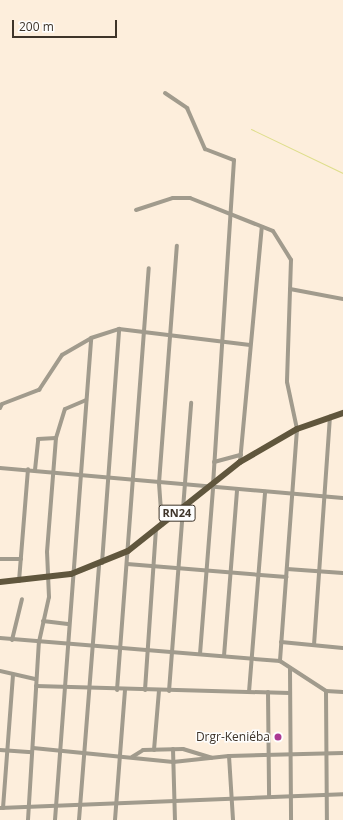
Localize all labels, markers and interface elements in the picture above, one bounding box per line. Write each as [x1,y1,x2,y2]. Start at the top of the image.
scale bar [14,12,119,38]
text: 200 m [19,18,54,35]
road number: RN24 [158,504,196,522]
place label: Drgr-Keniéba [196,730,270,744]
marker: Drgr-Keniéba [273,732,283,742]

